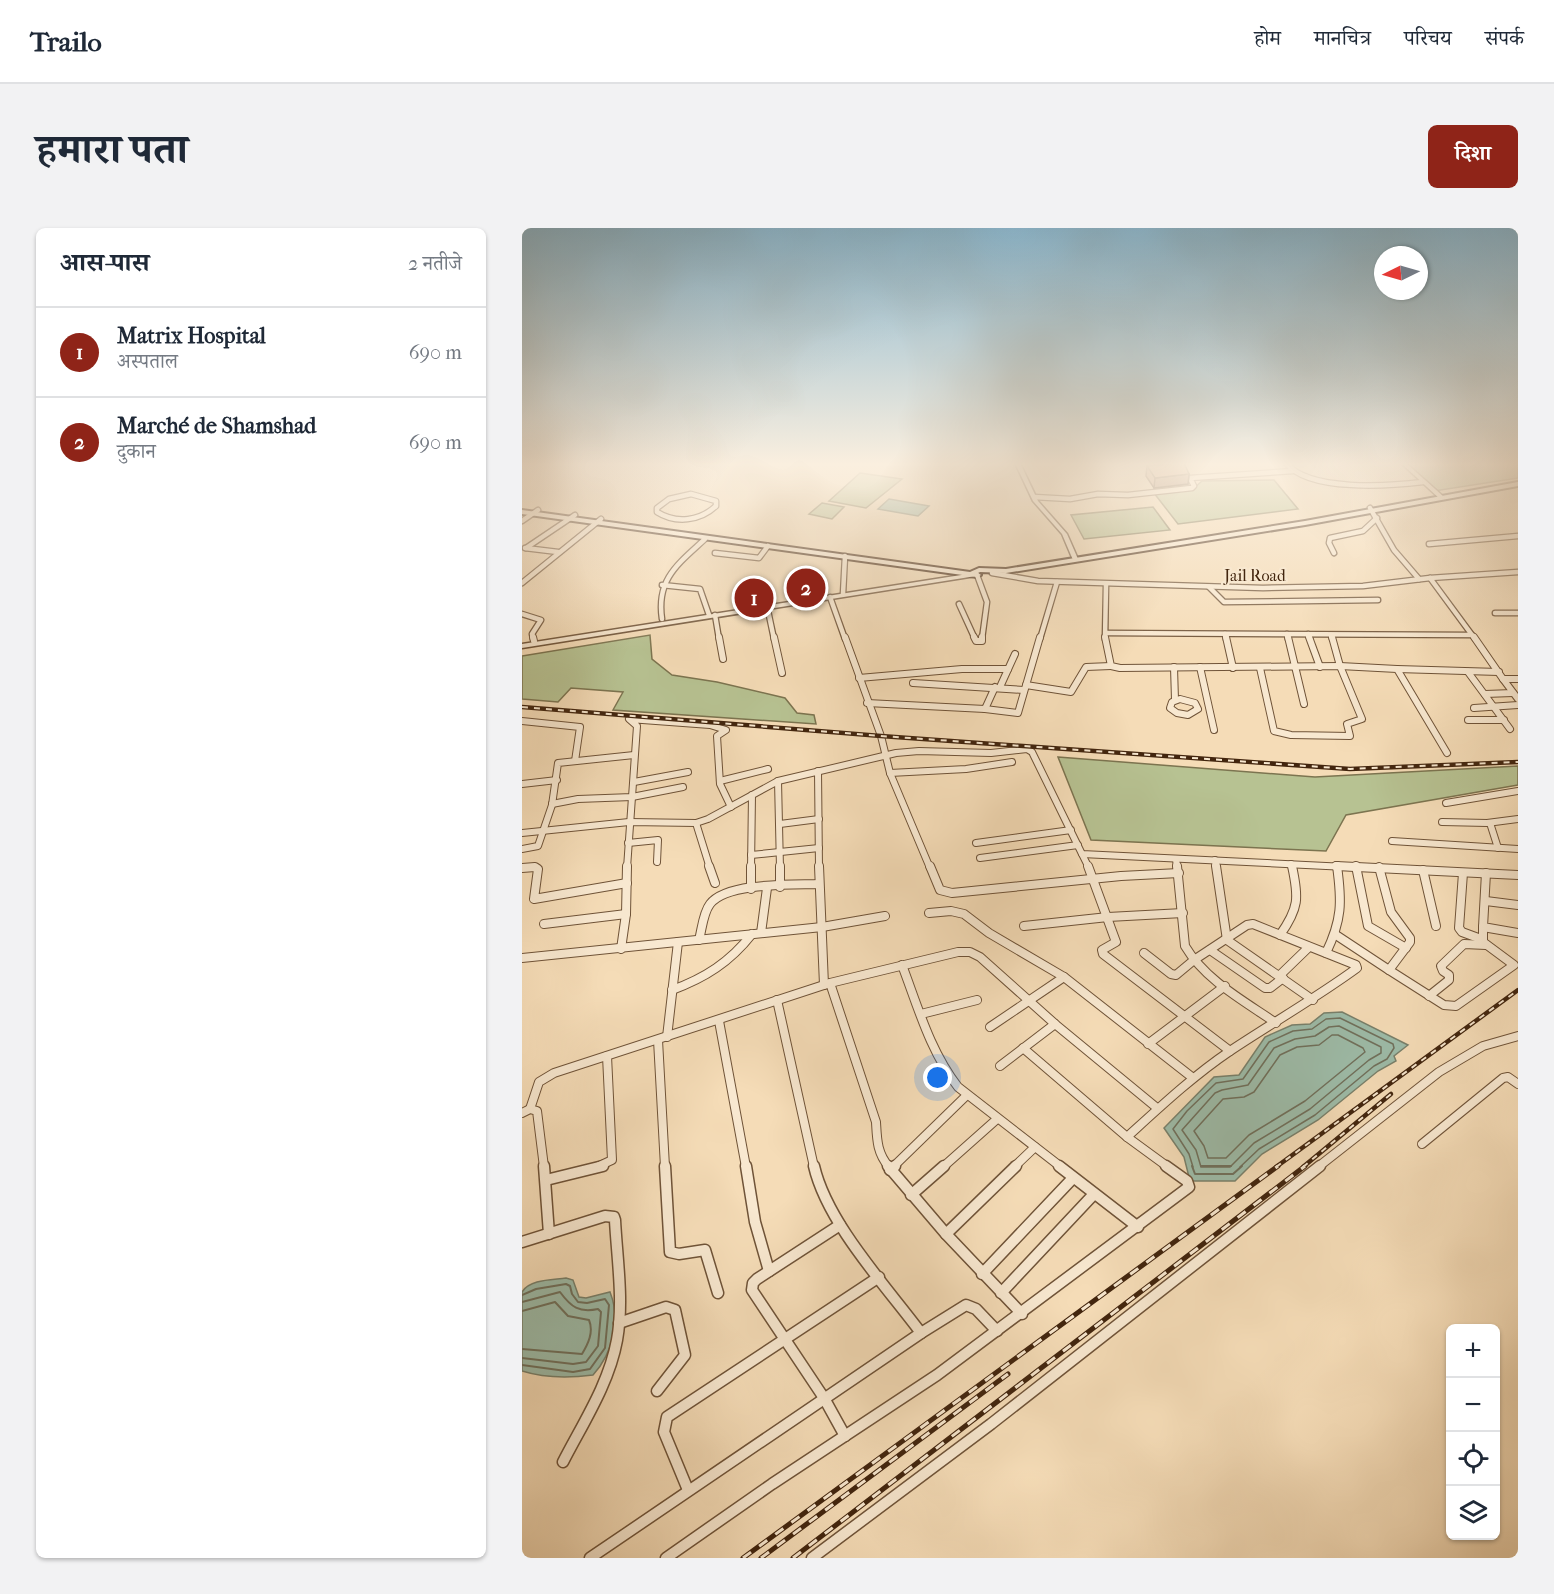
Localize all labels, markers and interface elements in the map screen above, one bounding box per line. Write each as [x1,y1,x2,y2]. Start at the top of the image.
text: Trailo [30,25,102,58]
text: होम [1254,26,1281,50]
text: मानचित्र [1314,26,1371,50]
text: परिचय [1404,26,1452,50]
text: संपर्क [1485,26,1524,50]
text: हमारा पता [36,125,188,174]
button: दिशा [1428,125,1518,188]
north arrow [1374,246,1428,300]
text: आस-पास [60,247,149,278]
text: 2 नतीजे [408,252,462,275]
text: Matrix Hospital [117,323,266,349]
text: 1 [76,341,83,364]
text: 690 m [409,341,462,364]
text: अस्पताल [117,350,178,373]
text: Marché de Shamshad [117,413,316,439]
text: 2 [74,431,85,454]
text: 690 m [409,431,462,454]
text: दुकान [117,440,156,463]
pin: 2 [786,566,826,610]
street label: Jail Road [1222,566,1286,585]
pin: 1 [734,576,774,620]
your location [923,1063,952,1092]
map controls [1446,1324,1500,1540]
button: + [1446,1324,1500,1378]
button: − [1446,1378,1500,1432]
button: locate [1446,1432,1500,1486]
button: layers [1446,1486,1500,1540]

